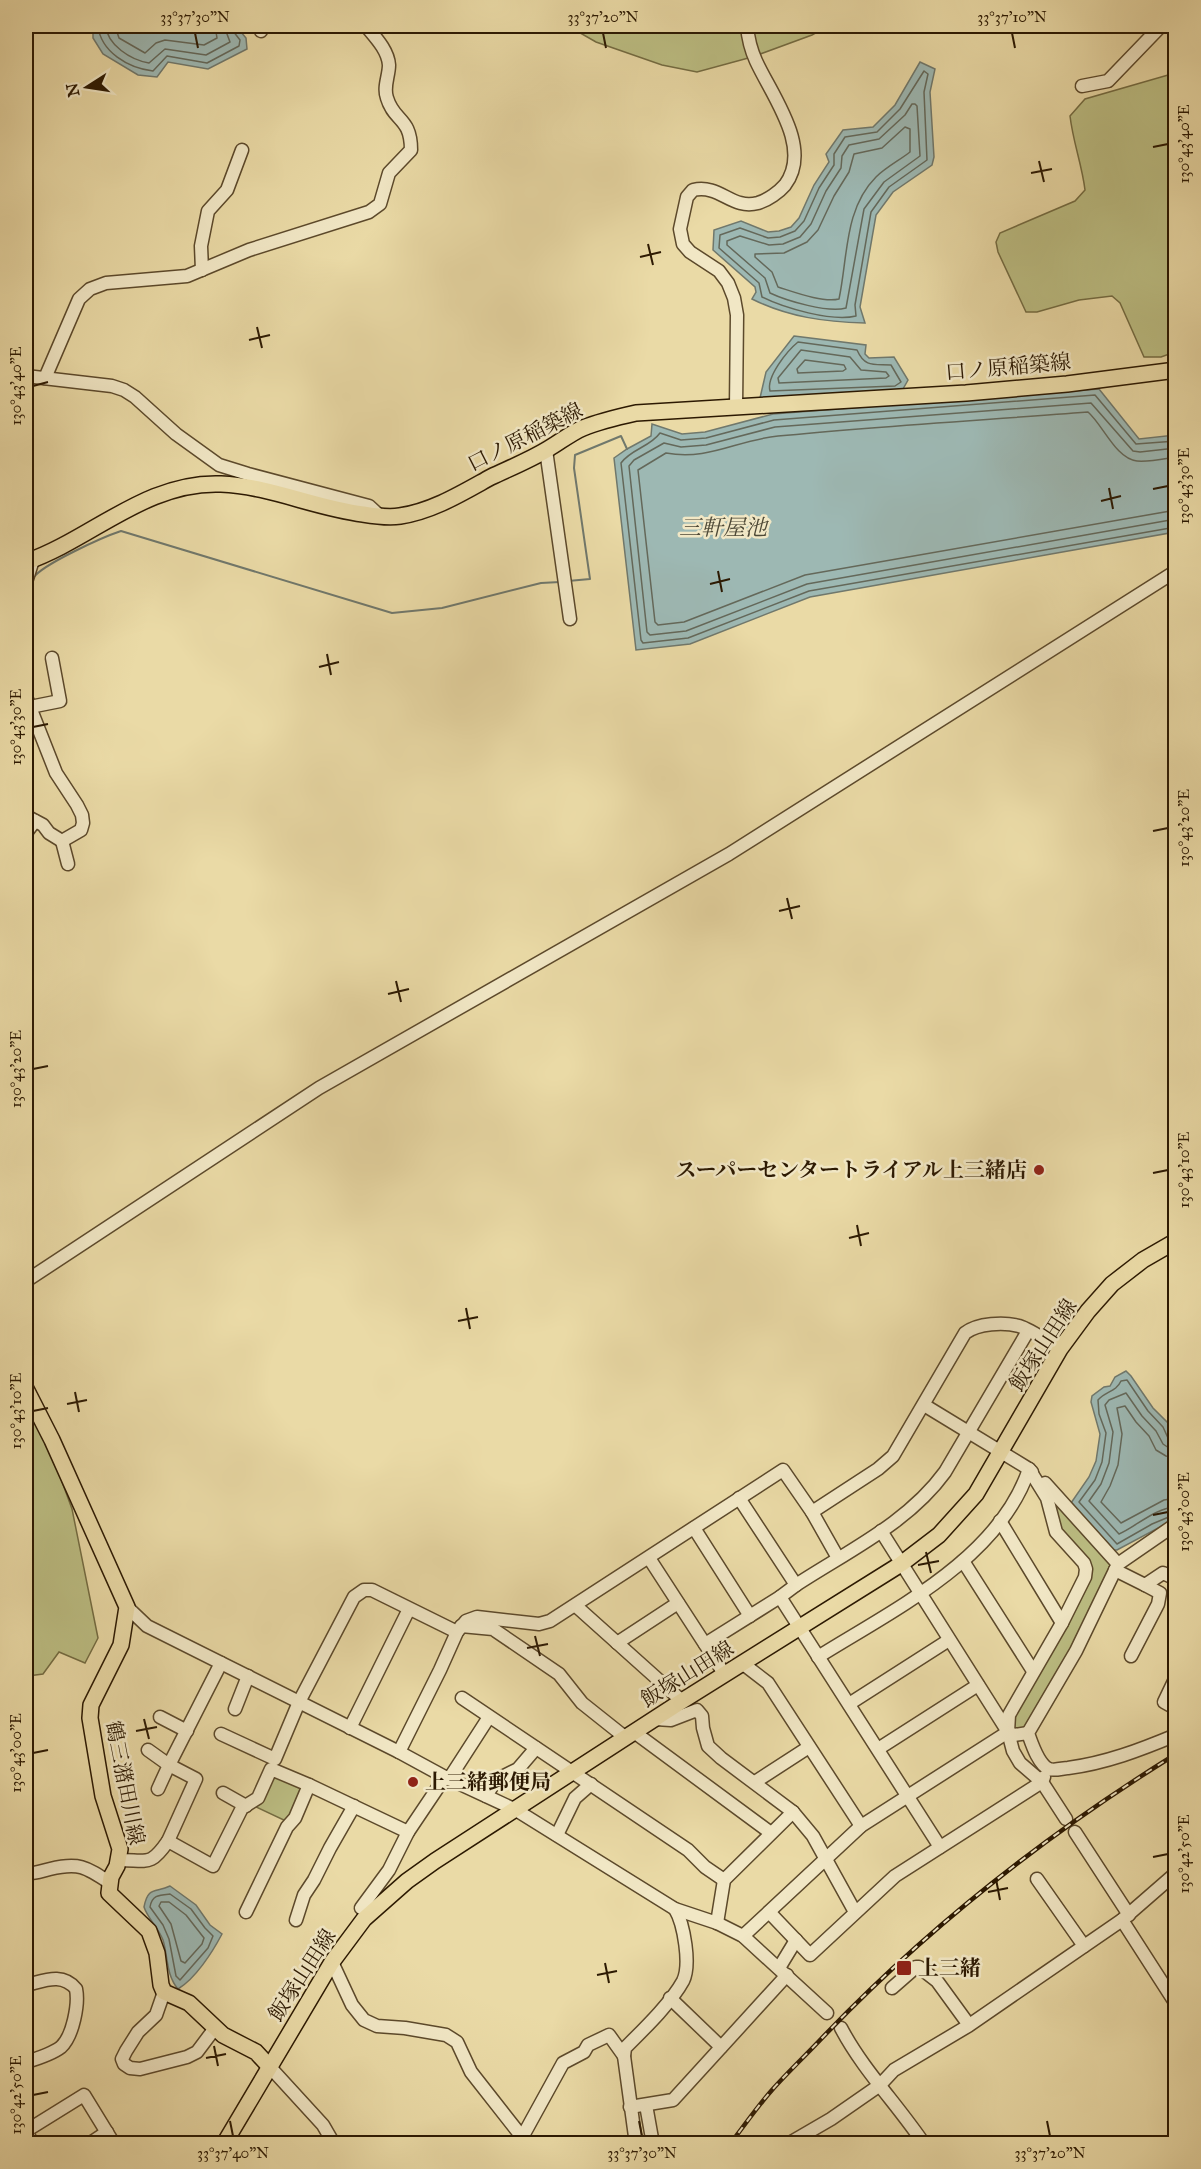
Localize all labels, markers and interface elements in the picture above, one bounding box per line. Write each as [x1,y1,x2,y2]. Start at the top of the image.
text: 33°37'30"N [160,8,230,26]
text: 33°37'20"N [567,8,639,26]
text: 33°37'10"N [977,8,1047,26]
north arrow [57,57,117,117]
text: N [62,81,84,99]
text: 130°43'40"E [1175,104,1193,184]
text: 130°43'40"E [7,346,25,426]
street label: 口ノ原稲築線 [944,349,1072,385]
street label: 口ノ原稲築線 [463,397,587,477]
text: 130°43'30"E [1175,447,1193,524]
water label: 三軒屋池 [679,514,770,541]
text: 130°43'30"E [7,688,25,765]
text: 130°43'20"E [1175,789,1193,867]
text: 130°43'20"E [7,1030,25,1108]
text: 130°43'10"E [1175,1132,1193,1208]
place label: スーパーセンタートライアル上三緒店 [675,1157,1027,1183]
marker: スーパーセンタートライアル上三緒店 [1032,1163,1046,1177]
street label: 飯塚山田線 [1004,1294,1082,1396]
text: 130°43'10"E [7,1373,25,1449]
text: 130°43'00"E [1175,1472,1193,1552]
street label: 飯塚山田線 [636,1635,738,1713]
text: 130°43'00"E [7,1713,25,1793]
street label: 鶴三潴田川線 [100,1719,150,1847]
place label: 上三緒郵便局 [425,1769,551,1795]
marker: 上三緒郵便局 [406,1775,420,1789]
text: 130°42'50"E [1175,1814,1193,1894]
street label: 飯塚山田線 [263,1924,341,2026]
place label: 上三緒 [918,1955,981,1981]
marker: 上三緒 [895,1959,913,1977]
text: 130°42'50"E [7,2055,25,2135]
text: 33°37'40"N [197,2144,269,2162]
text: 33°37'30"N [607,2144,677,2162]
text: 33°37'20"N [1014,2144,1086,2162]

